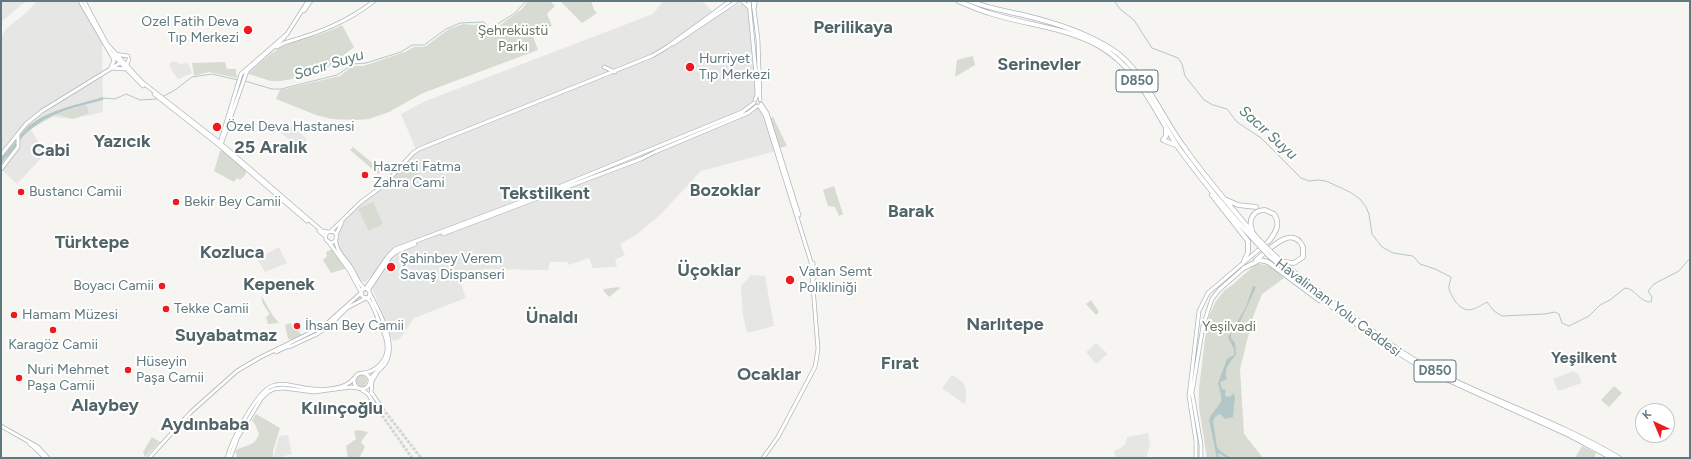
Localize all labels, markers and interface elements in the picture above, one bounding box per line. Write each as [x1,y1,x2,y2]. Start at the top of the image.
place label: Ozel Fatih Deva Tıp Merkezi [141,14,239,46]
district label: Perilikaya [813,17,893,39]
park label: Şehreküstü Parkı [478,23,548,56]
marker: Ozel Fatih Deva Tıp Merkezi [242,24,254,36]
water label: Sacır Suyu [292,46,366,84]
place label: Hurriyet Tıp Merkezi [699,51,770,84]
district label: Serinevler [997,54,1081,76]
marker: Hurriyet Tıp Merkezi [684,61,696,73]
road number: D850 [1116,70,1158,92]
water label: Sacır Suyu [1235,102,1301,164]
place label: Özel Deva Hastanesi [226,119,355,135]
marker: Özel Deva Hastanesi [211,121,223,133]
district label: Yazıcık [93,131,151,153]
district label: 25 Aralık [234,137,308,159]
district label: Cabi [32,140,70,162]
place label: Hazreti Fatma Zahra Cami [373,159,461,192]
marker: Hazreti Fatma Zahra Cami [360,170,370,180]
district label: Bozoklar [689,180,761,202]
district label: Tekstilkent [500,183,590,205]
place label: Bustancı Camii [29,184,122,200]
marker: Bustancı Camii [16,187,26,197]
place label: Bekir Bey Camii [184,194,281,210]
marker: Bekir Bey Camii [171,197,181,207]
district label: Barak [888,201,934,223]
district label: Türktepe [55,232,129,254]
district label: Kozluca [200,242,264,264]
place label: Şahinbey Verem Savaş Dispanseri [400,251,505,284]
street label: Havalimanı Yolu Caddesi [1272,255,1404,361]
district label: Üçoklar [677,260,741,282]
marker: Şahinbey Verem Savaş Dispanseri [385,261,397,273]
place label: Vatan Semt Polikliniği [799,264,872,296]
district label: Kepenek [243,274,315,296]
marker: Vatan Semt Polikliniği [784,274,796,286]
place label: Boyacı Camii [73,278,154,294]
marker: Boyacı Camii [157,281,167,291]
place label: Tekke Camii [174,301,249,317]
marker: Tekke Camii [161,304,171,314]
place label: Hamam Müzesi [22,307,118,323]
district label: Ünaldı [526,307,578,329]
marker: Hamam Müzesi [9,310,19,320]
district label: Narlıtepe [966,314,1044,336]
place label: İhsan Bey Camii [305,318,404,334]
park label: Yeşilvadi [1202,319,1256,335]
marker: İhsan Bey Camii [292,321,302,331]
marker: Karagöz Camii [48,325,58,335]
district label: Suyabatmaz [175,325,277,347]
place label: Karagöz Camii [8,337,98,353]
district label: Yeşilkent [1551,348,1617,368]
district label: Fırat [881,353,919,375]
place label: Hüseyin Paşa Camii [136,354,204,386]
road number: D850 [1414,360,1456,382]
place label: Nuri Mehmet Paşa Camii [27,362,109,394]
district label: Ocaklar [737,364,801,386]
marker: Hüseyin Paşa Camii [123,365,133,375]
marker: Nuri Mehmet Paşa Camii [14,373,24,383]
district label: Alaybey [71,395,139,417]
district label: Kılınçoğlu [301,398,383,420]
north arrow [1635,403,1675,443]
text: K [1640,408,1654,422]
district label: Aydınbaba [161,414,249,436]

